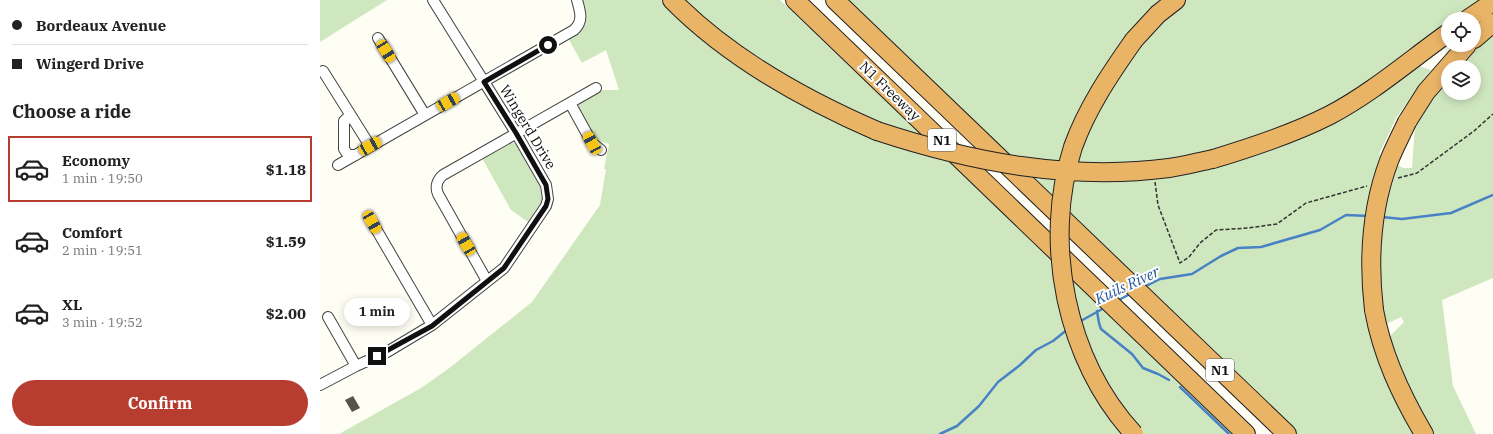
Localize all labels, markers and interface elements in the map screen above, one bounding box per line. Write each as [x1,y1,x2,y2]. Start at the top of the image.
map controls [1441,12,1481,100]
button: locate [1441,12,1481,52]
text: Bordeaux Avenue [36,16,166,35]
route start [539,36,557,54]
car [375,38,397,64]
text: Wingerd Drive [36,54,144,73]
street label: N1 Freeway [856,57,925,125]
button: layers [1441,60,1481,100]
street label: Wingerd Drive [496,82,560,172]
car [435,91,461,113]
text: Choose a ride [12,100,131,123]
road number: N1 [928,129,956,151]
car [581,130,603,156]
car [357,135,383,157]
icon: car [14,151,50,187]
text: Economy [62,151,130,170]
text: $1.18 [266,160,306,179]
text: 1 min · 19:50 [62,170,143,187]
car [361,209,383,235]
icon: car [14,223,50,259]
text: Comfort [62,223,122,242]
car [455,231,477,257]
text: $1.59 [266,232,306,251]
text: 2 min · 19:51 [62,242,143,259]
water label: Kuils River [1091,262,1163,309]
icon: car [14,295,50,331]
text: XL [62,295,82,314]
callout: 1 min [344,298,410,326]
text: 1 min [359,303,395,320]
text: $2.00 [266,304,306,323]
text: 3 min · 19:52 [62,314,143,331]
route end [368,347,386,365]
road number: N1 [1206,359,1234,381]
button: Confirm [12,380,308,426]

